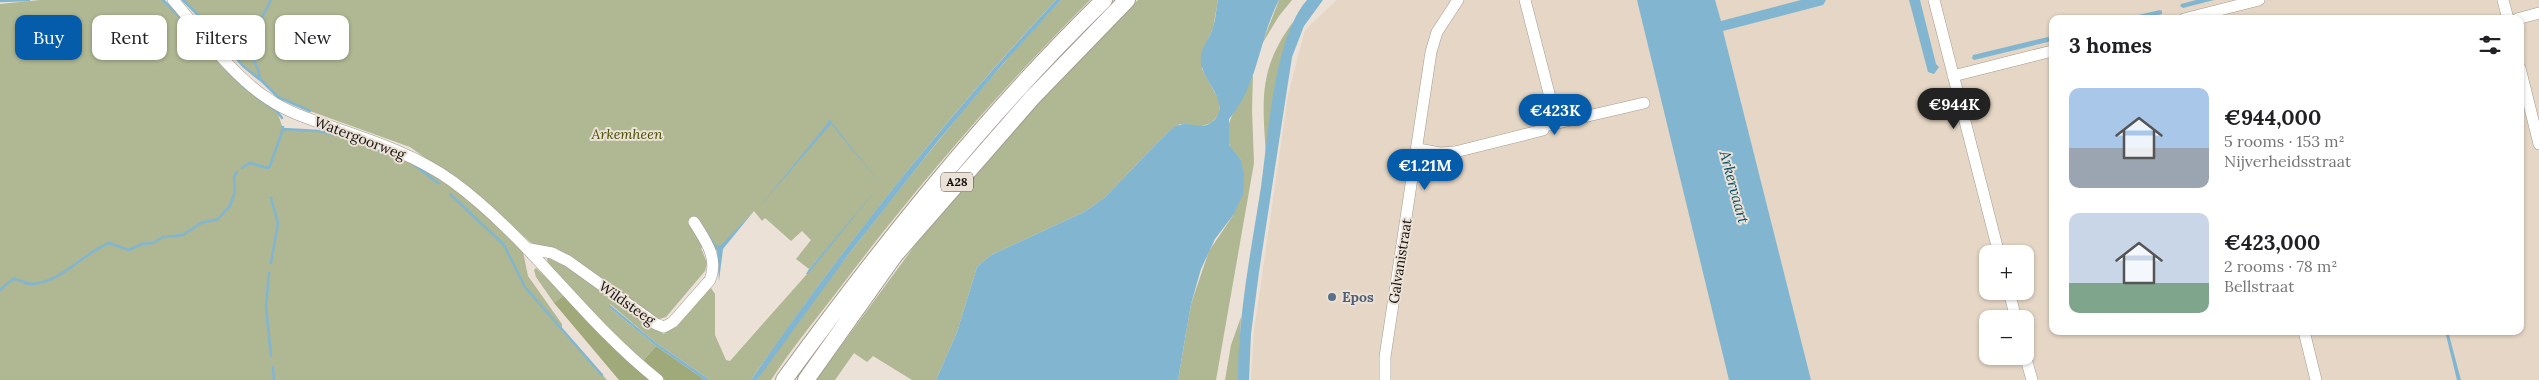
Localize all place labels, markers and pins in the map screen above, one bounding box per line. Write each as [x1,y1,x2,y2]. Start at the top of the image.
pin: €944K [1919,88,1989,130]
pin: €423K [1520,94,1590,136]
pin: €1.21M [1384,148,1466,191]
place label: Epos [1342,288,1374,306]
marker: Epos [1326,291,1338,303]

